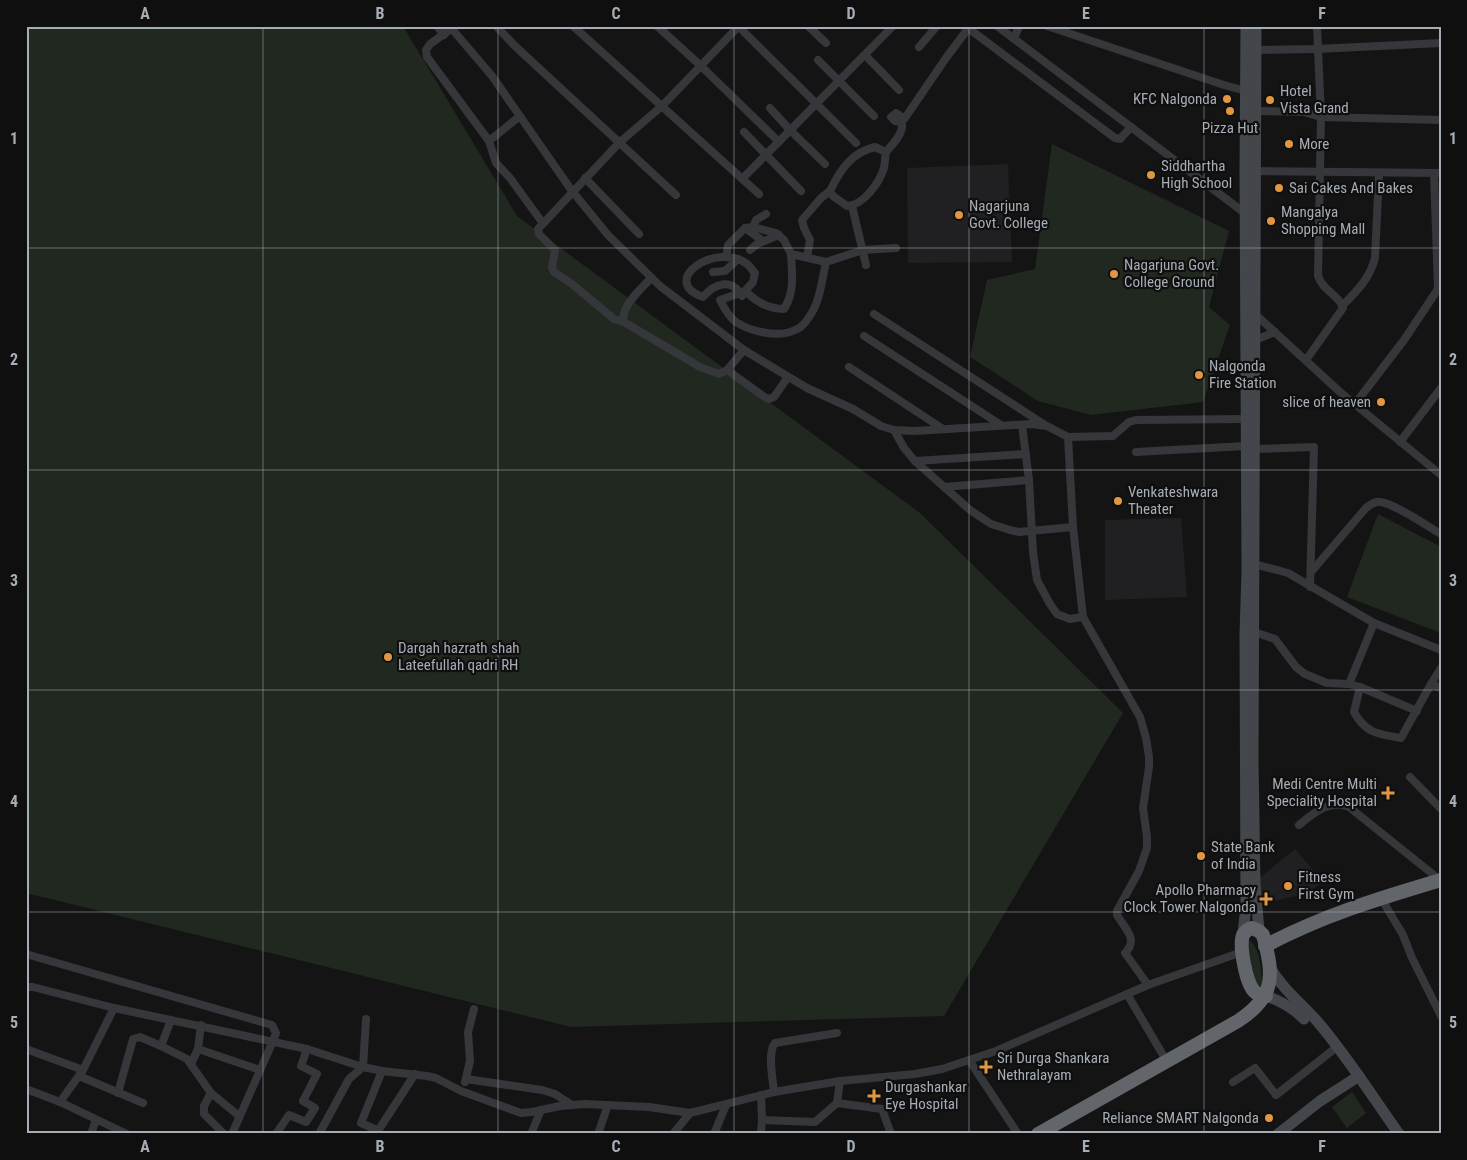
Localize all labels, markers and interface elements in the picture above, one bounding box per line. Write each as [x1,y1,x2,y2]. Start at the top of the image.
text: A [140,4,150,23]
text: B [376,4,385,23]
text: C [611,4,621,23]
text: D [846,4,856,23]
text: E [1082,4,1090,23]
text: F [1318,4,1326,23]
place label: Hotel Vista Grand [1280,82,1349,117]
place label: KFC Nalgonda [1133,90,1217,108]
marker: KFC Nalgonda [1221,93,1233,105]
marker: Hotel Vista Grand [1264,94,1276,106]
marker: Pizza Hut [1224,105,1236,117]
place label: Pizza Hut [1202,119,1258,137]
text: 1 [10,129,18,148]
text: 1 [1449,129,1457,148]
place label: More [1299,135,1329,153]
marker: More [1283,138,1295,150]
place label: Siddhartha High School [1161,157,1232,192]
marker: Siddhartha High School [1145,169,1157,181]
place label: Sai Cakes And Bakes [1289,179,1413,197]
marker: Sai Cakes And Bakes [1273,182,1285,194]
place label: Nagarjuna Govt. College [969,197,1048,232]
place label: Mangalya Shopping Mall [1281,203,1365,238]
marker: Nagarjuna Govt. College [953,209,965,221]
marker: Mangalya Shopping Mall [1265,215,1277,227]
place label: Nagarjuna Govt. College Ground [1124,256,1219,291]
marker: Nagarjuna Govt. College Ground [1108,268,1120,280]
text: 2 [10,350,18,369]
text: 2 [1449,350,1457,369]
place label: Nalgonda Fire Station [1209,357,1277,392]
marker: Nalgonda Fire Station [1193,369,1205,381]
place label: slice of heaven [1282,393,1371,411]
marker: slice of heaven [1375,396,1387,408]
place label: Venkateshwara Theater [1128,483,1218,518]
marker: Venkateshwara Theater [1112,495,1124,507]
text: 3 [10,571,18,590]
text: 3 [1449,571,1457,590]
place label: Dargah hazrath shah Lateefullah qadri RH [398,639,520,674]
marker: Dargah hazrath shah Lateefullah qadri RH [382,651,394,663]
place label: Medi Centre Multi Speciality Hospital [1267,775,1377,810]
marker: Medi Centre Multi Speciality Hospital [1381,786,1395,800]
text: 4 [10,792,18,811]
text: 4 [1449,792,1457,811]
place label: State Bank of India [1211,838,1275,873]
marker: State Bank of India [1195,850,1207,862]
place label: Fitness First Gym [1298,868,1354,903]
marker: Fitness First Gym [1282,880,1294,892]
place label: Apollo Pharmacy Clock Tower Nalgonda [1124,881,1256,916]
marker: Apollo Pharmacy Clock Tower Nalgonda [1260,893,1272,905]
text: 5 [10,1013,18,1032]
text: 5 [1449,1013,1457,1032]
place label: Sri Durga Shankara Nethralayam [997,1049,1109,1084]
marker: Sri Durga Shankara Nethralayam [979,1060,993,1074]
place label: Durgashankar Eye Hospital [885,1078,967,1113]
marker: Durgashankar Eye Hospital [867,1089,881,1103]
place label: Reliance SMART Nalgonda [1102,1109,1259,1127]
marker: Reliance SMART Nalgonda [1263,1112,1275,1124]
text: A [140,1137,150,1156]
text: B [376,1137,385,1156]
text: C [611,1137,621,1156]
text: D [846,1137,856,1156]
text: E [1082,1137,1090,1156]
text: F [1318,1137,1326,1156]

